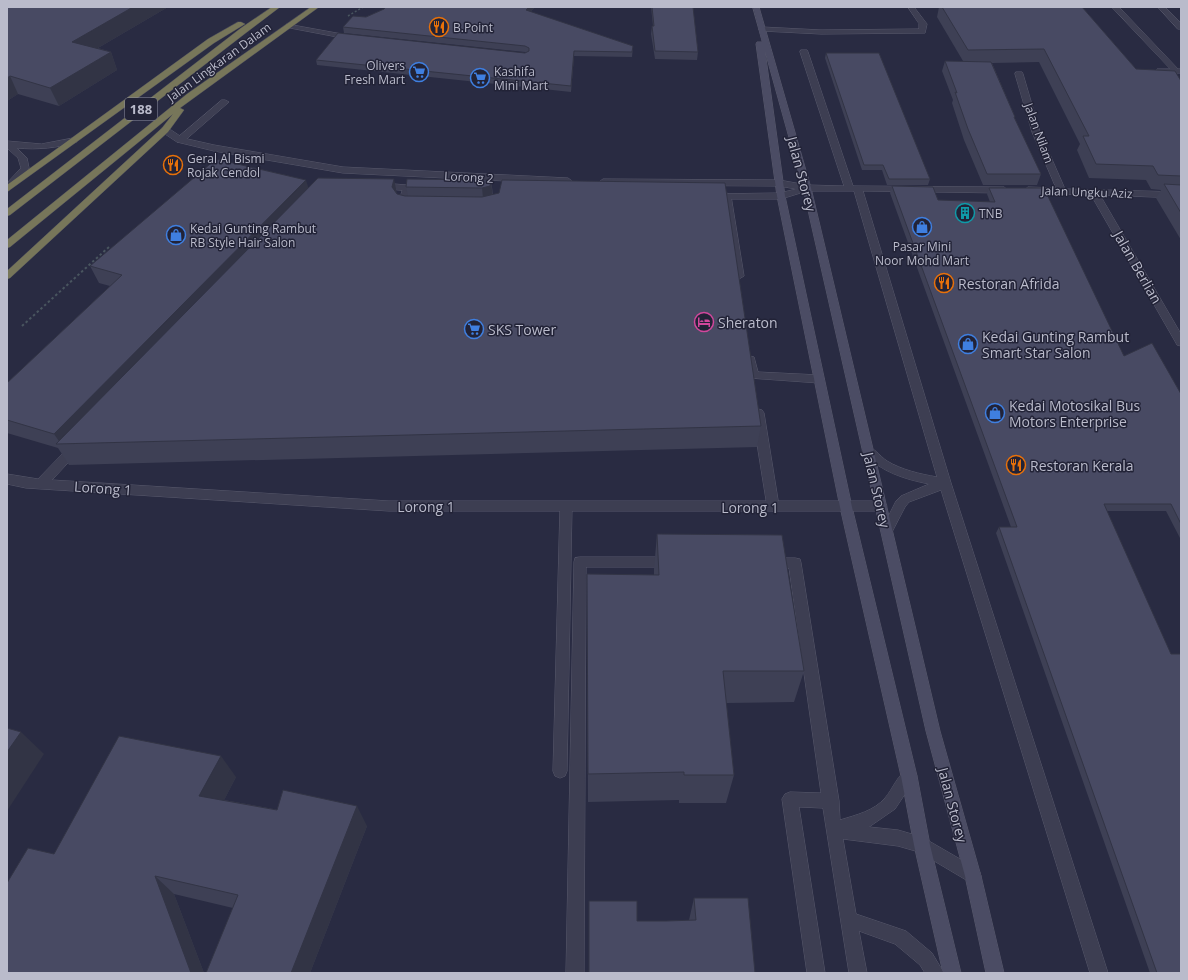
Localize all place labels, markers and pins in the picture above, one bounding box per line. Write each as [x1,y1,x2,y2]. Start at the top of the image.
restaurant icon: B.Point [428,16,450,38]
place label: B.Point [453,19,493,36]
place label: Olivers Fresh Mart [344,57,405,88]
supermarket icon: Olivers Fresh Mart [408,61,430,83]
place label: Kashifa Mini Mart [494,63,548,94]
supermarket icon: Kashifa Mini Mart [469,67,491,89]
place label: Geral Al Bismi Rojak Cendol [187,150,265,181]
restaurant icon: Geral Al Bismi Rojak Cendol [162,154,184,176]
building icon: TNB [954,202,976,224]
place label: TNB [979,205,1003,222]
shop icon: Pasar Mini Noor Mohd Mart [911,216,933,238]
place label: Kedai Gunting Rambut RB Style Hair Salon [190,220,316,251]
shop icon: Kedai Gunting Rambut RB Style Hair Salon [165,224,187,246]
place label: Pasar Mini Noor Mohd Mart [875,238,969,269]
restaurant icon: Restoran Afrida [933,272,955,294]
place label: Restoran Afrida [958,274,1059,293]
hotel icon: Sheraton [693,311,715,333]
place label: Sheraton [718,313,778,332]
supermarket icon: SKS Tower [463,318,485,340]
place label: SKS Tower [488,320,556,339]
place label: Kedai Gunting Rambut Smart Star Salon [982,327,1129,362]
shop icon: Kedai Gunting Rambut Smart Star Salon [957,333,979,355]
place label: Kedai Motosikal Bus Motors Enterprise [1009,396,1141,431]
shop icon: Kedai Motosikal Bus Motors Enterprise [984,402,1006,424]
restaurant icon: Restoran Kerala [1005,454,1027,476]
place label: Restoran Kerala [1030,456,1134,475]

